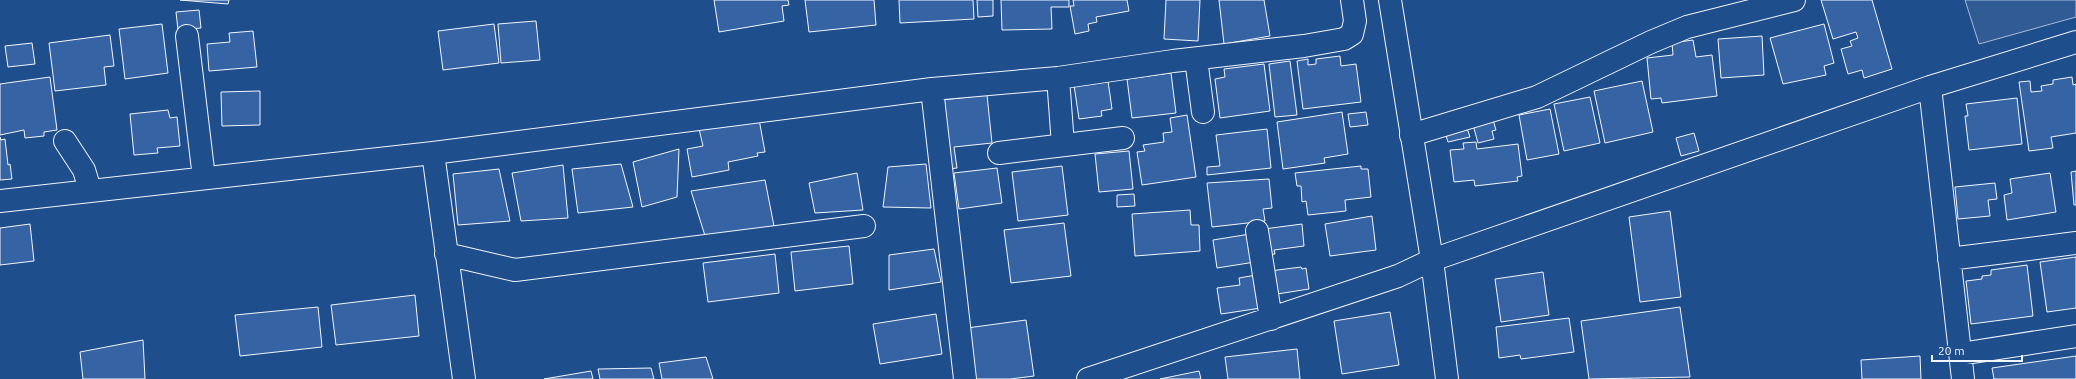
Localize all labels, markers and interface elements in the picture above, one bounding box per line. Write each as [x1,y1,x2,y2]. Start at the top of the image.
scale bar [1932,337,2022,363]
text: 20 m [1938,344,1965,357]

